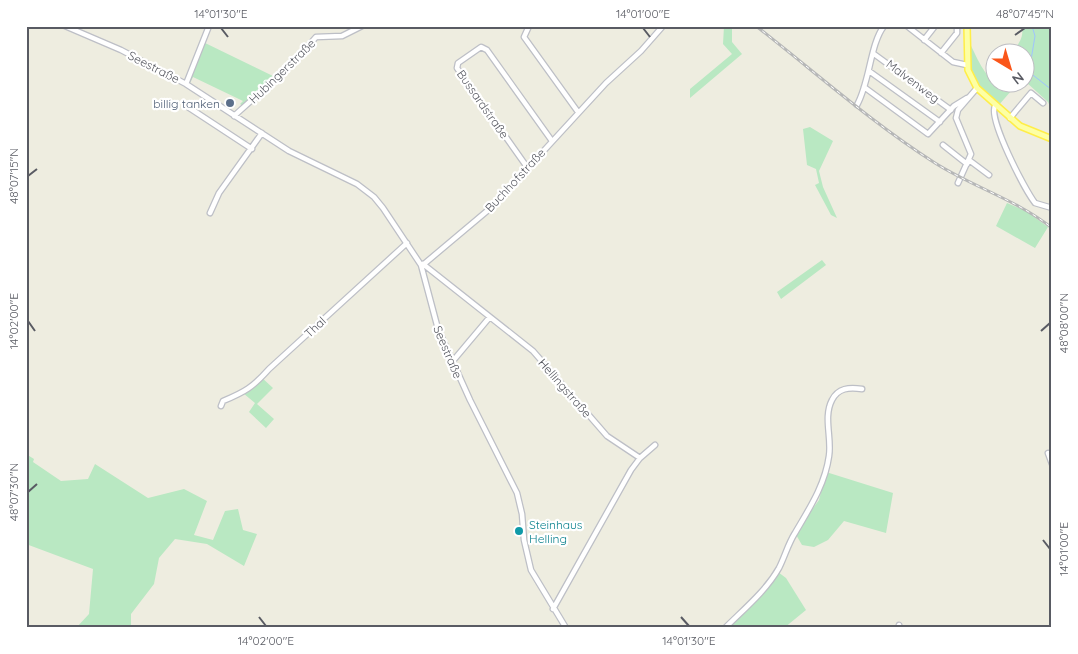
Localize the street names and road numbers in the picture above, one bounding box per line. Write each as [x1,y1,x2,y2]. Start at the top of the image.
street label: Hubingerstraße [246,35,318,106]
street label: Seestraße [126,48,182,86]
street label: Malvenweg [883,56,943,106]
street label: Bussardstraße [454,67,512,141]
street label: Buchhofstraße [482,145,548,215]
street label: Thal [301,313,329,341]
street label: Seestraße [430,323,466,381]
street label: Hellingstraße [535,355,595,421]

